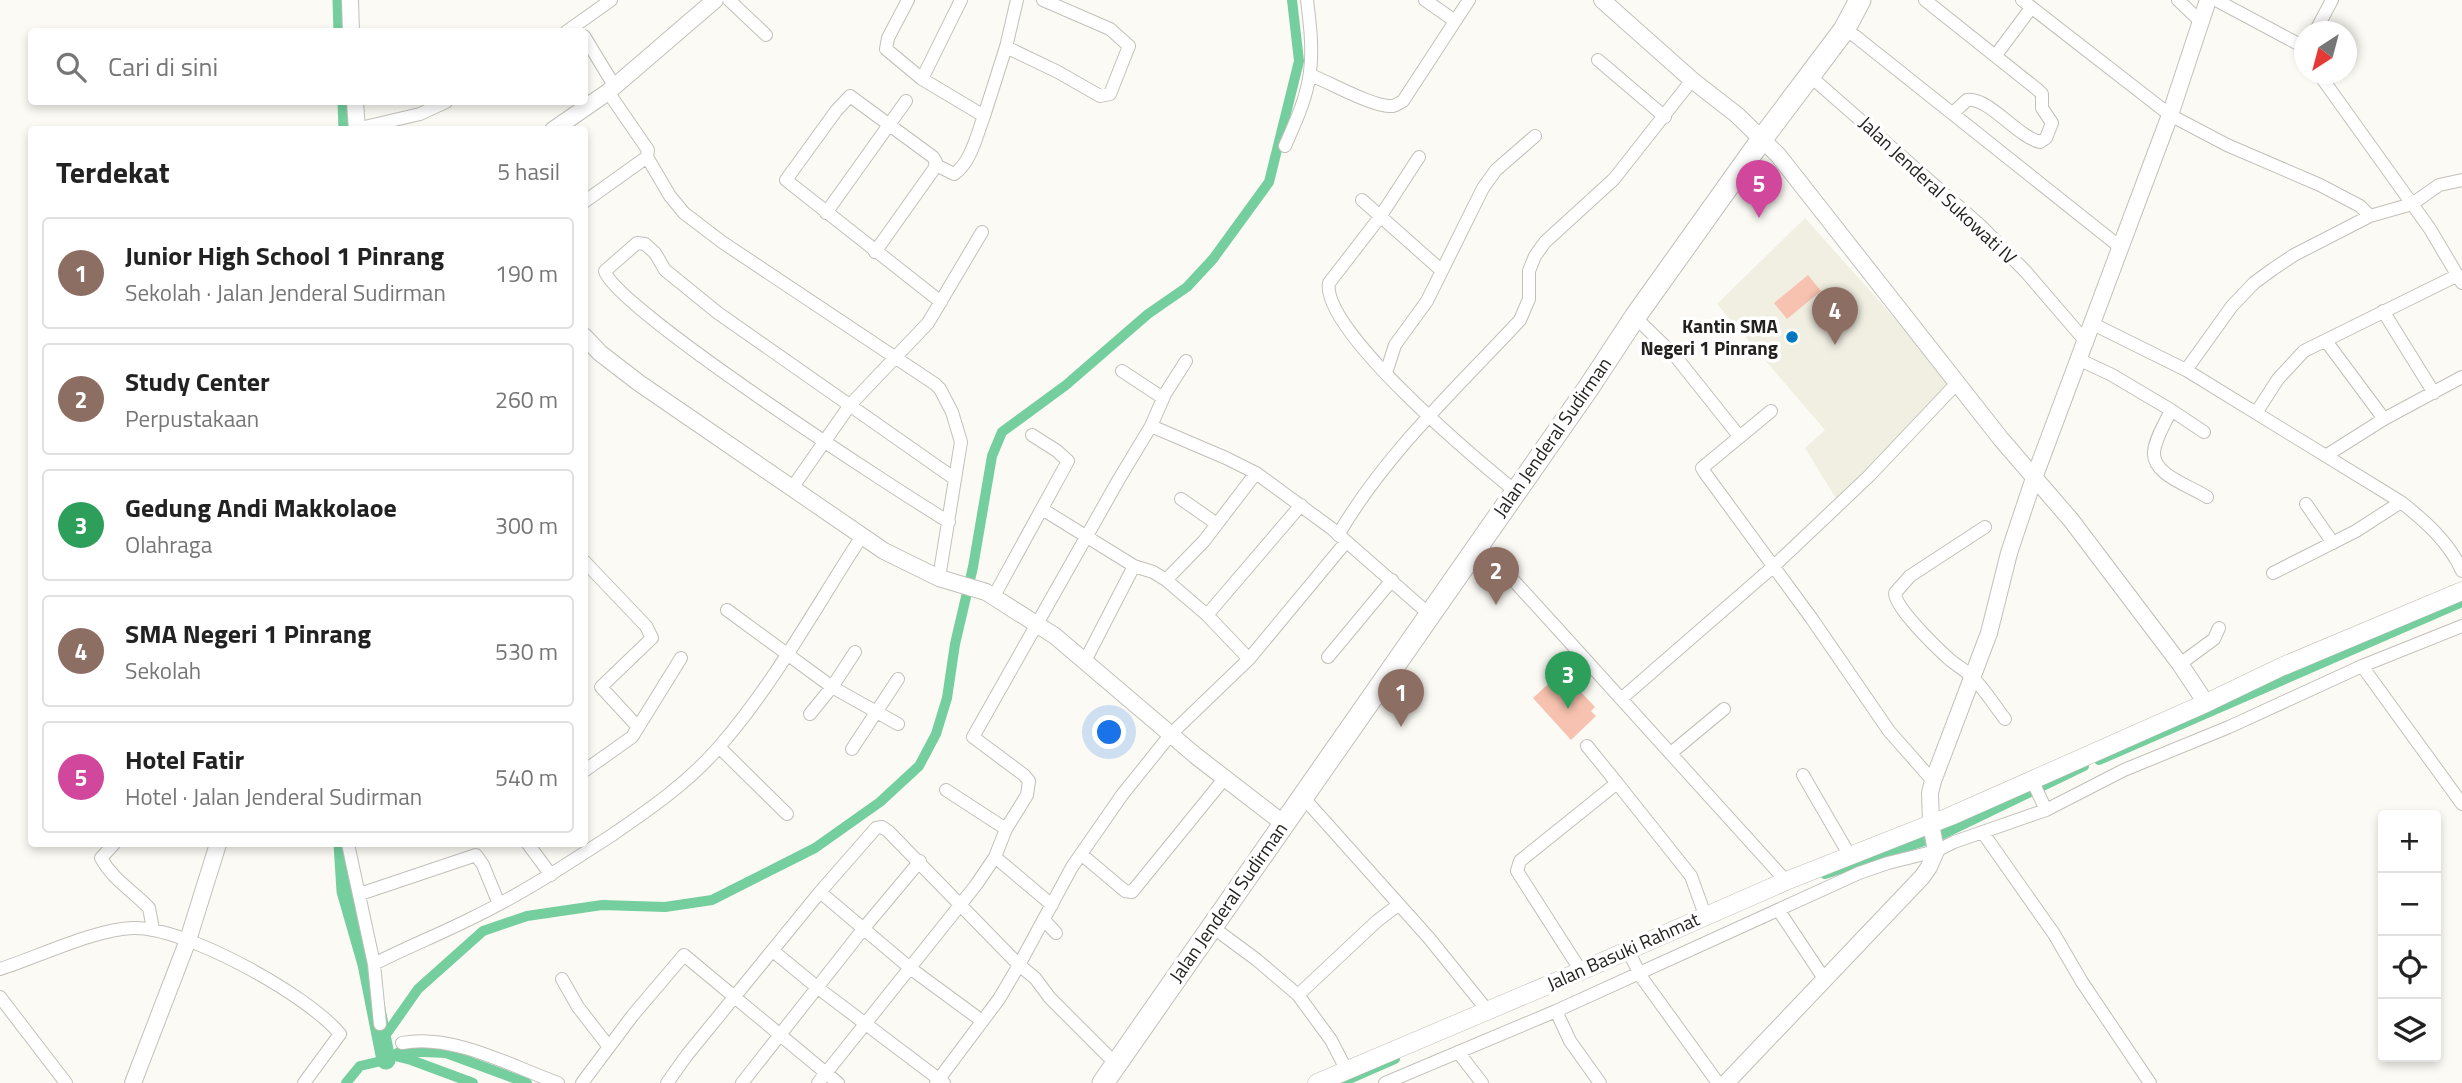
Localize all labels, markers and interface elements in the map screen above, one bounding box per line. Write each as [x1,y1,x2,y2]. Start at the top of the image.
north arrow [2294,21,2357,84]
search box [28,28,588,105]
text: Cari di sini [108,47,218,86]
icon: search [52,48,90,86]
street label: Jalan Jenderal Sukowati IV [1853,109,2024,271]
text: Terdekat [56,149,170,195]
text: 5 hasil [497,154,560,189]
pin: 5 [1736,160,1782,218]
text: Junior High School 1 Pinrang [125,236,444,275]
text: 1 [75,256,87,291]
text: 190 m [495,256,558,291]
text: Sekolah · Jalan Jenderal Sudirman [125,275,446,310]
pin: 4 [1812,287,1858,345]
place label: Kantin SMA Negeri 1 Pinrang [1640,311,1779,362]
marker: Kantin SMA Negeri 1 Pinrang [1784,329,1800,345]
street label: Jalan Jenderal Sudirman [1485,351,1618,523]
text: Study Center [125,362,270,401]
text: 2 [75,382,87,417]
text: 260 m [495,382,558,417]
text: Perpustakaan [125,401,259,436]
text: Gedung Andi Makkolaoe [125,488,397,527]
text: 3 [75,508,87,543]
text: 300 m [495,508,558,543]
text: Olahraga [125,527,212,562]
pin: 2 [1473,547,1519,605]
text: SMA Negeri 1 Pinrang [125,614,371,653]
text: 4 [75,634,87,669]
text: 530 m [495,634,558,669]
pin: 3 [1545,651,1591,709]
text: Sekolah [125,653,201,688]
pin: 1 [1378,669,1424,727]
your location [1092,715,1126,749]
text: Hotel Fatir [125,740,244,779]
text: 5 [75,760,87,795]
text: 540 m [495,760,558,795]
text: Hotel · Jalan Jenderal Sudirman [125,779,422,814]
map controls [2378,810,2441,1062]
button: + [2378,810,2441,873]
street label: Jalan Jenderal Sudirman [1161,816,1294,988]
button: − [2378,873,2441,936]
street label: Jalan Basuki Rahmat [1542,904,1704,997]
button: locate [2378,936,2441,999]
button: layers [2378,999,2441,1062]

